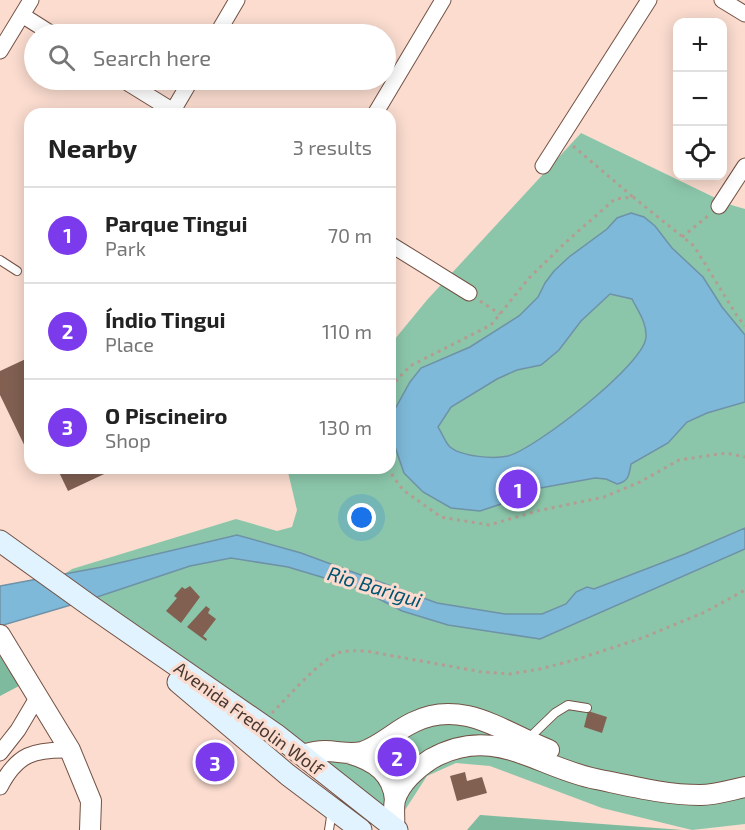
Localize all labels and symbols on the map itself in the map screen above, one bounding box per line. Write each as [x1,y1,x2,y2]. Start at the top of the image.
pin: 1 [498,466,538,512]
your location [347,503,376,532]
water label: Rio Barigui [325,560,425,612]
street label: Avenida Fredolin Wolf [170,657,329,780]
pin: 2 [378,734,416,780]
pin: 3 [196,740,234,784]

